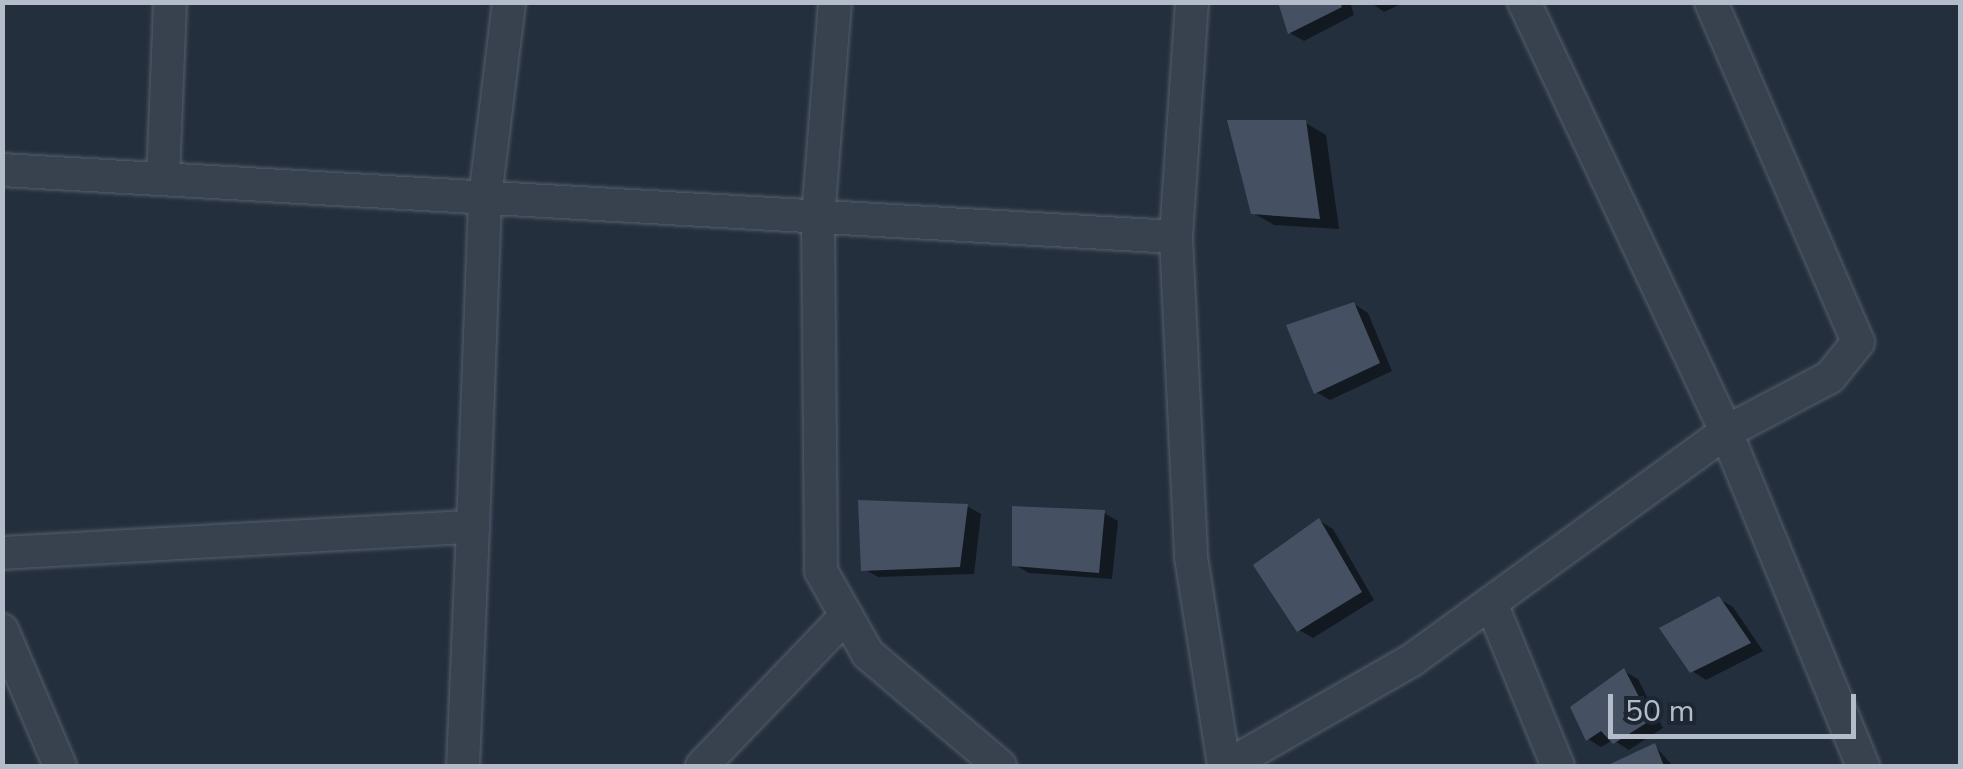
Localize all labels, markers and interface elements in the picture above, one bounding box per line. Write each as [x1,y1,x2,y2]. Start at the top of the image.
scale bar [1613,674,1860,736]
text: 50 m [1625,691,1694,732]

